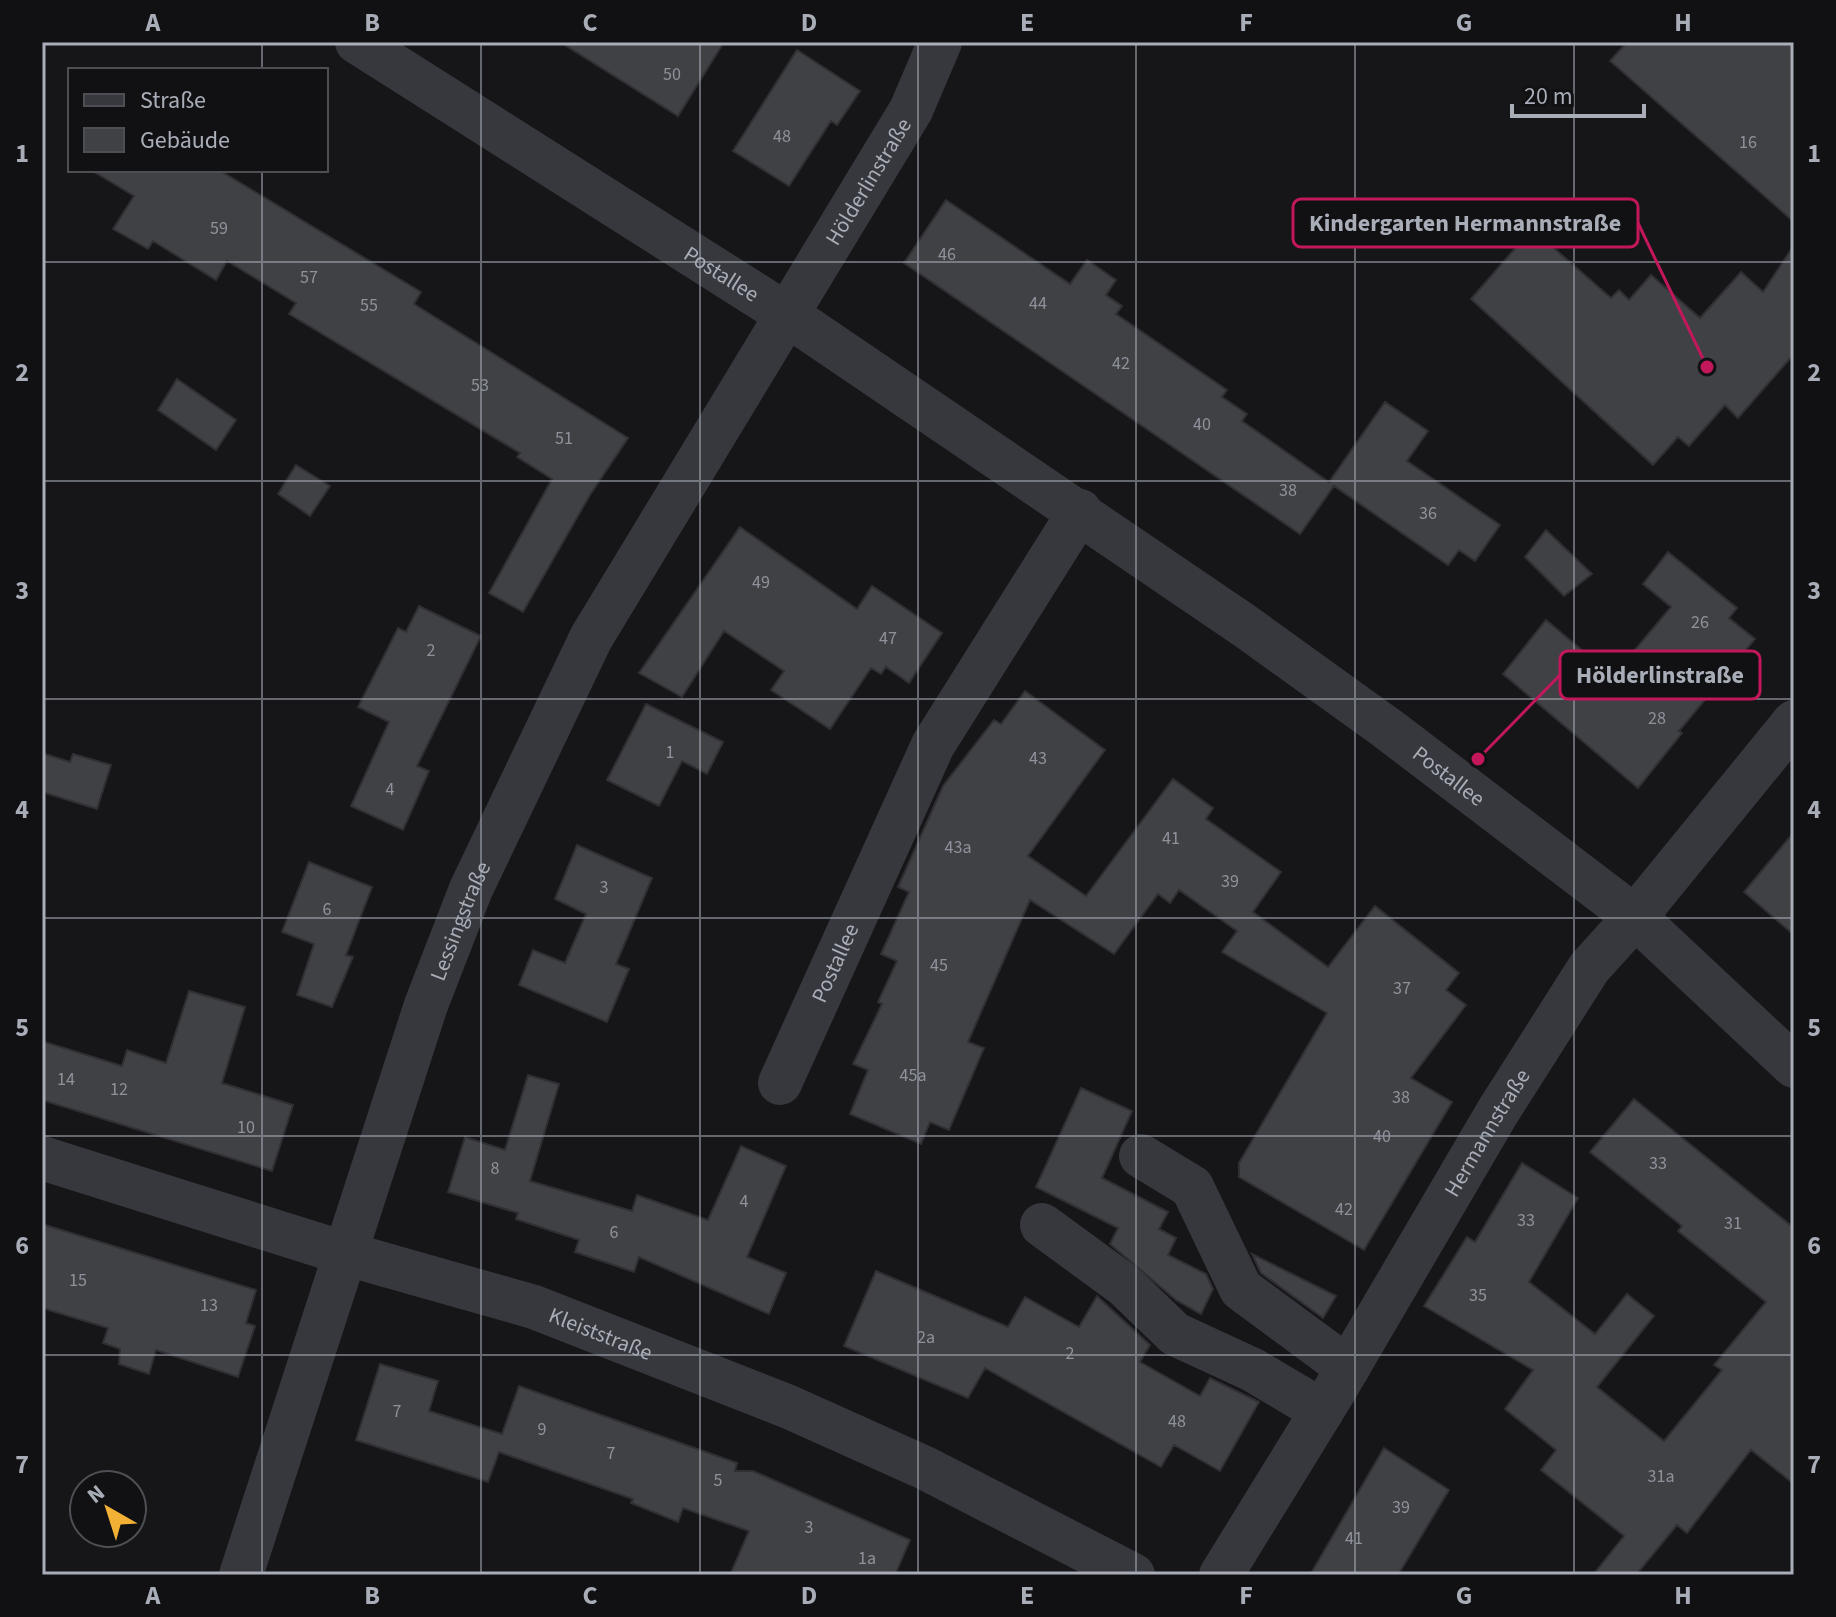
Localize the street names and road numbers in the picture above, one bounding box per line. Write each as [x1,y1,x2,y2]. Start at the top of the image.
street label: Hölderlinstraße [818,112,920,252]
street label: Postallee [677,238,765,310]
street label: Postallee [1405,738,1492,814]
street label: Lessingstraße [422,856,499,985]
street label: Postallee [803,918,867,1008]
street label: Hermannstraße [1436,1063,1538,1203]
street label: Kleiststraße [544,1299,657,1369]

